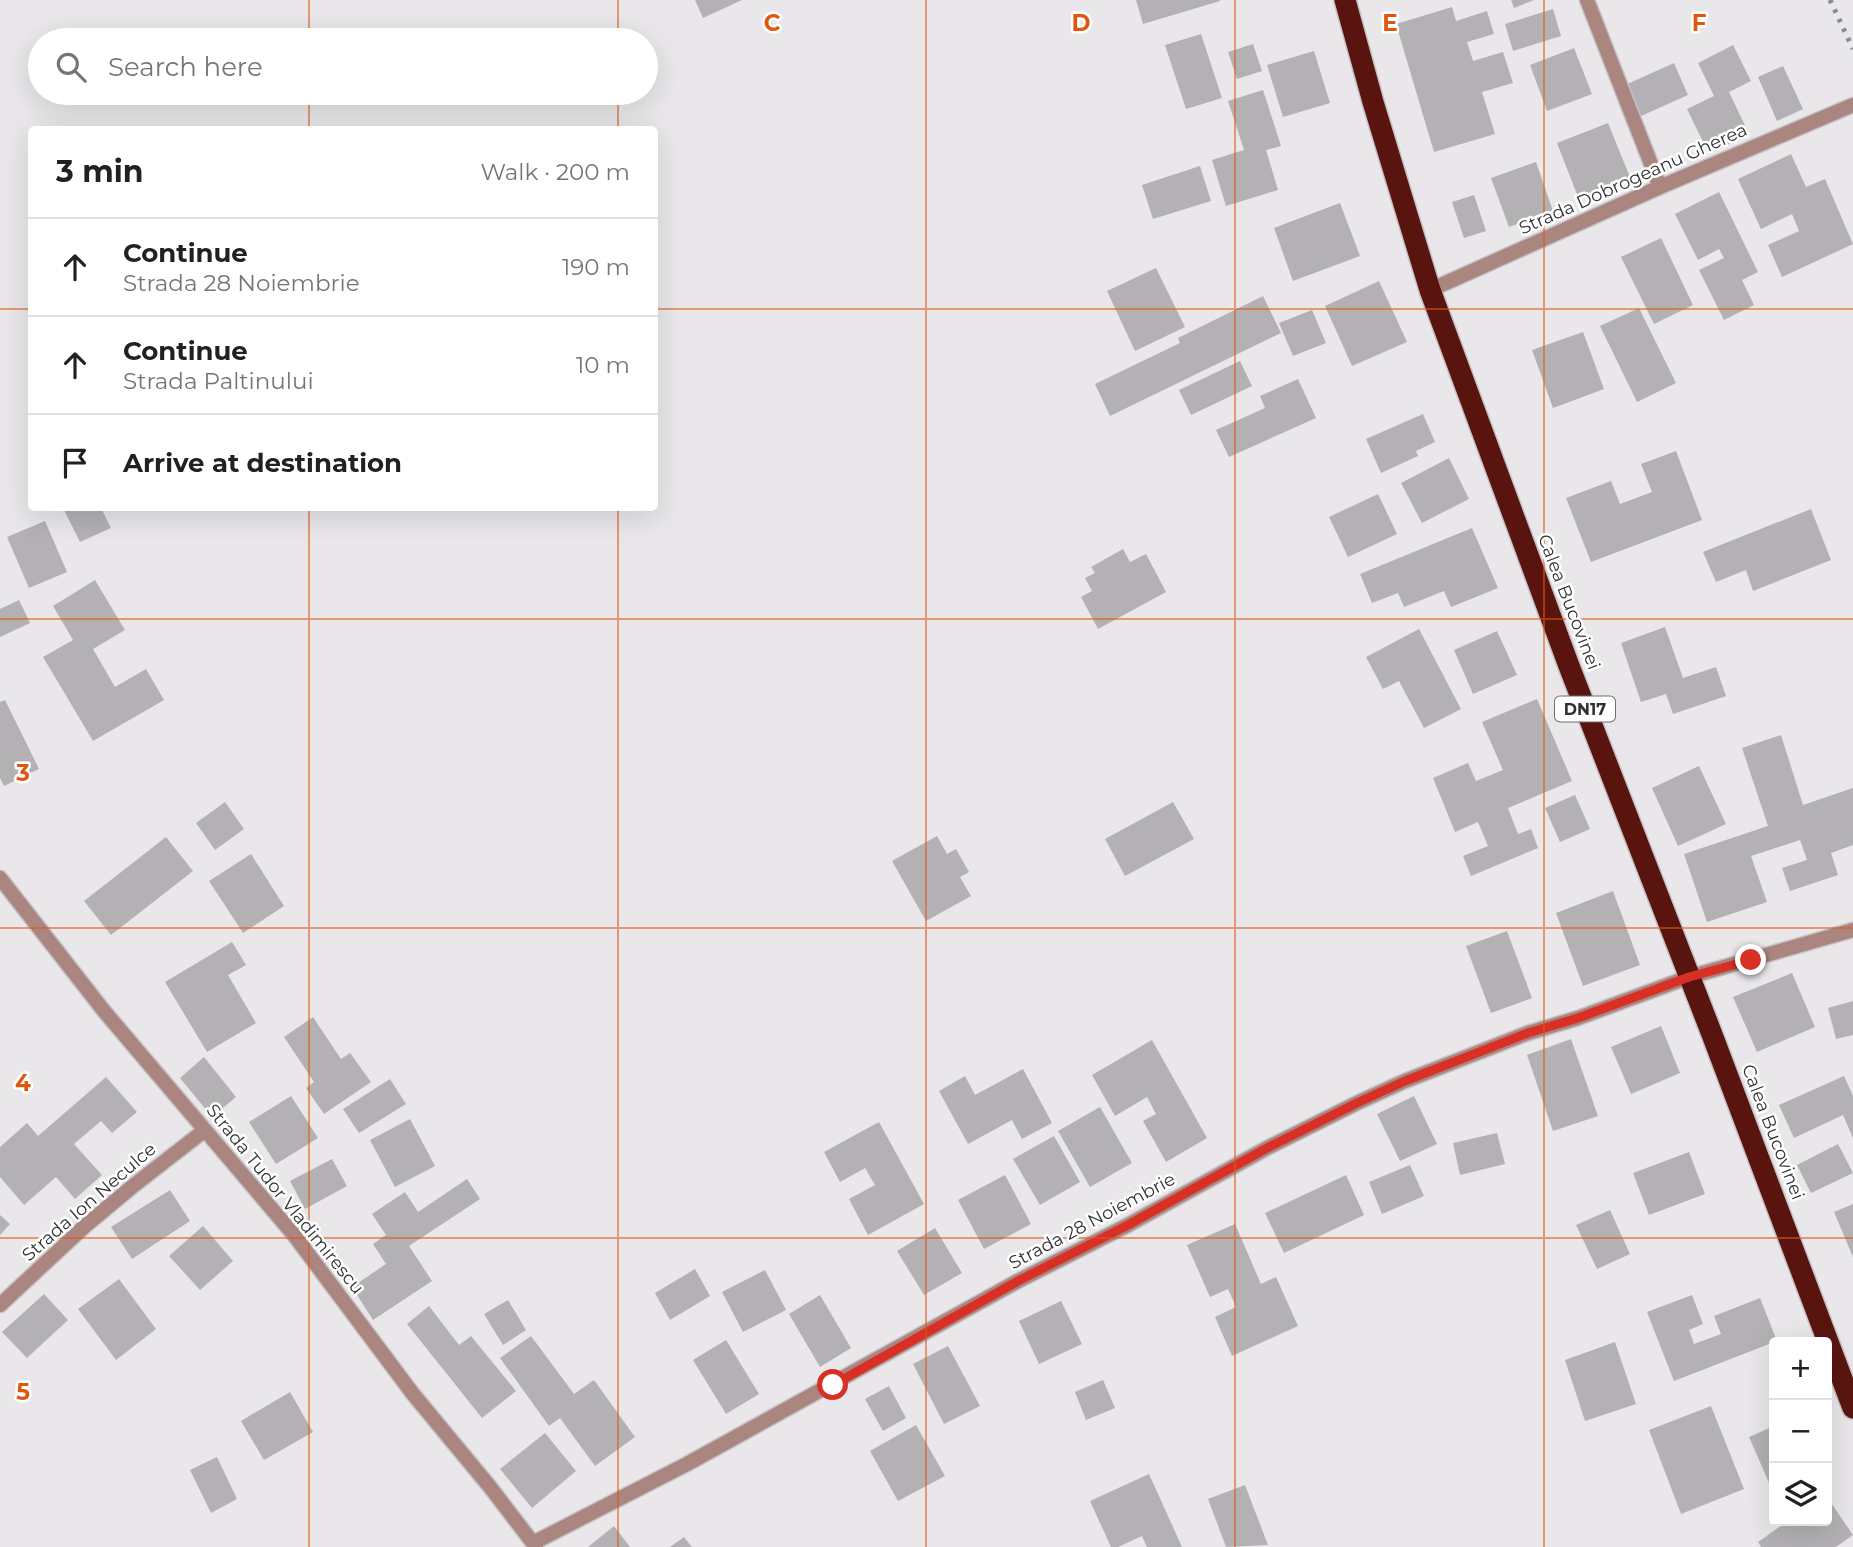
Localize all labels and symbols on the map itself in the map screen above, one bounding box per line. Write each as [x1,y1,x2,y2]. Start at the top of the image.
text: C [764,9,781,37]
text: D [1072,9,1091,37]
text: E [1382,9,1398,37]
text: F [1692,9,1707,37]
street label: Strada Dobrogeanu Gherea [1516,119,1750,239]
street label: Calea Bucovinei [1533,531,1605,673]
road number: DN17 [1555,696,1615,722]
text: 3 [15,759,30,787]
route end [1735,944,1766,975]
street label: Calea Bucovinei [1737,1061,1809,1203]
text: 4 [15,1069,31,1097]
street label: Strada Tudor Vladimirescu [201,1100,369,1298]
street label: Strada Ion Neculce [18,1138,160,1266]
street label: Strada 28 Noiembrie [1005,1168,1179,1274]
route start [817,1369,848,1400]
text: 5 [16,1378,30,1406]

